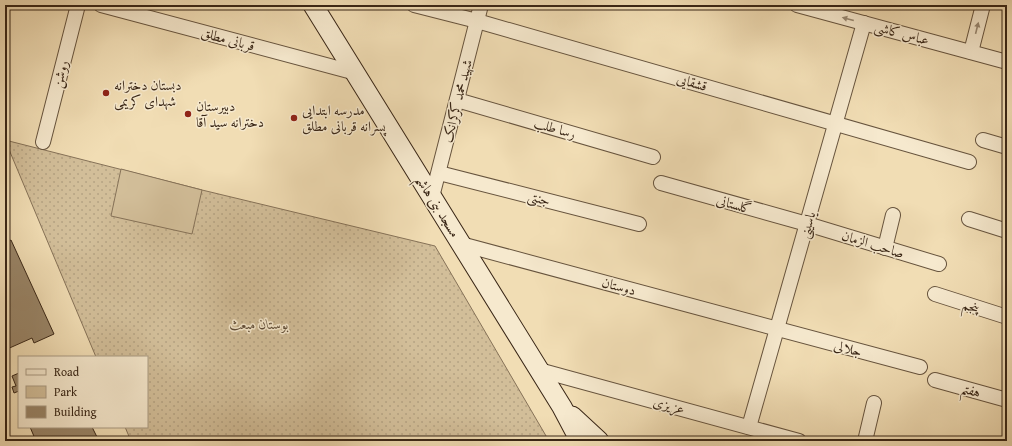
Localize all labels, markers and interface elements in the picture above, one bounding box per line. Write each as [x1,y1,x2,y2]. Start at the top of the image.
one-way arrow [841,16,853,22]
street label: عباس کاشی [872,16,932,50]
street label: قربانی مطلق [199,22,257,56]
one-way arrow [974,22,980,35]
street label: شهید محمد کرکرانک [437,57,477,145]
street label: روشن [47,58,73,90]
street label: قشقایی [674,68,710,96]
place label: دبستان دخترانه شهدای کریمی [114,75,181,111]
marker: دبستان دخترانه شهدای کریمی [101,88,111,98]
place label: دبیرستان دخترانه سید آقا [196,96,264,132]
place label: مدرسه ابتدایی پسرانه قربانی مطلق [302,100,387,137]
marker: دبیرستان دخترانه سید آقا [183,109,193,119]
street label: رسا طلب [532,112,578,144]
marker: مدرسه ابتدایی پسرانه قربانی مطلق [289,113,299,123]
street label: مسجد بنی هاشم [408,171,465,243]
street label: جنتی [526,186,552,210]
street label: گلستانی [714,189,754,219]
street label: یاسینی [794,208,821,241]
street label: صاحب الزمان [839,225,907,263]
street label: دوستان [600,272,638,300]
street label: پنجم [959,294,984,322]
park label: بوستان مبعث [229,314,289,334]
street label: جلالی [832,335,864,361]
legend [18,356,148,428]
text: Road [54,363,80,380]
street label: هفتم [958,378,983,406]
text: Park [54,383,78,400]
street label: عزیزی [651,391,687,419]
text: Building [54,403,97,420]

